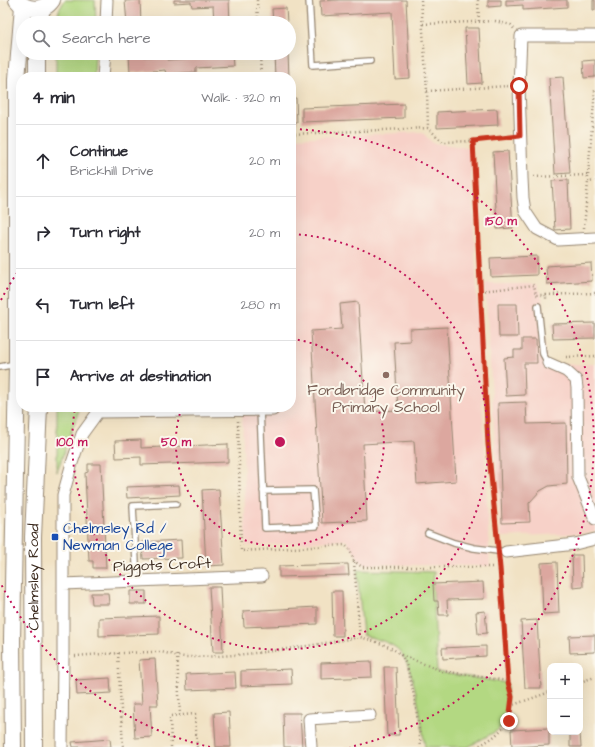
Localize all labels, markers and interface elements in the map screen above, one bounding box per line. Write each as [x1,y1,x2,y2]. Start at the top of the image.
search box [16,16,296,60]
icon: search [30,27,52,49]
text: Search here [62,28,151,49]
route start [510,77,528,95]
text: 4 min [32,86,75,110]
text: Walk · 320 m [201,89,280,107]
text: Continue [70,141,128,162]
icon: ahead [32,150,54,172]
text: 20 m [249,152,280,170]
text: Brickhill Drive [70,162,154,180]
text: 150 m [485,213,518,230]
icon: right [32,222,54,244]
text: Turn right [70,222,141,243]
text: 20 m [249,224,280,242]
icon: left [32,294,54,316]
text: Turn left [70,294,134,315]
text: 280 m [241,296,280,314]
icon: arrive [32,366,54,388]
text: Arrive at destination [70,366,211,387]
marker: Fordbridge Community Primary School [381,370,391,380]
place label: Fordbridge Community Primary School [307,380,465,419]
text: 100 m [57,434,88,451]
text: 50 m [161,434,192,451]
centre of rings [273,435,287,449]
place label: Chelmsley Rd / Newman College [63,518,173,557]
street label: Chelmsley Road [22,523,45,631]
marker: Chelmsley Rd / Newman College [50,532,60,542]
street label: Piggots Croft [113,553,211,578]
map controls [547,663,583,735]
button: + [547,663,583,699]
button: − [547,699,583,735]
route end [500,712,518,730]

